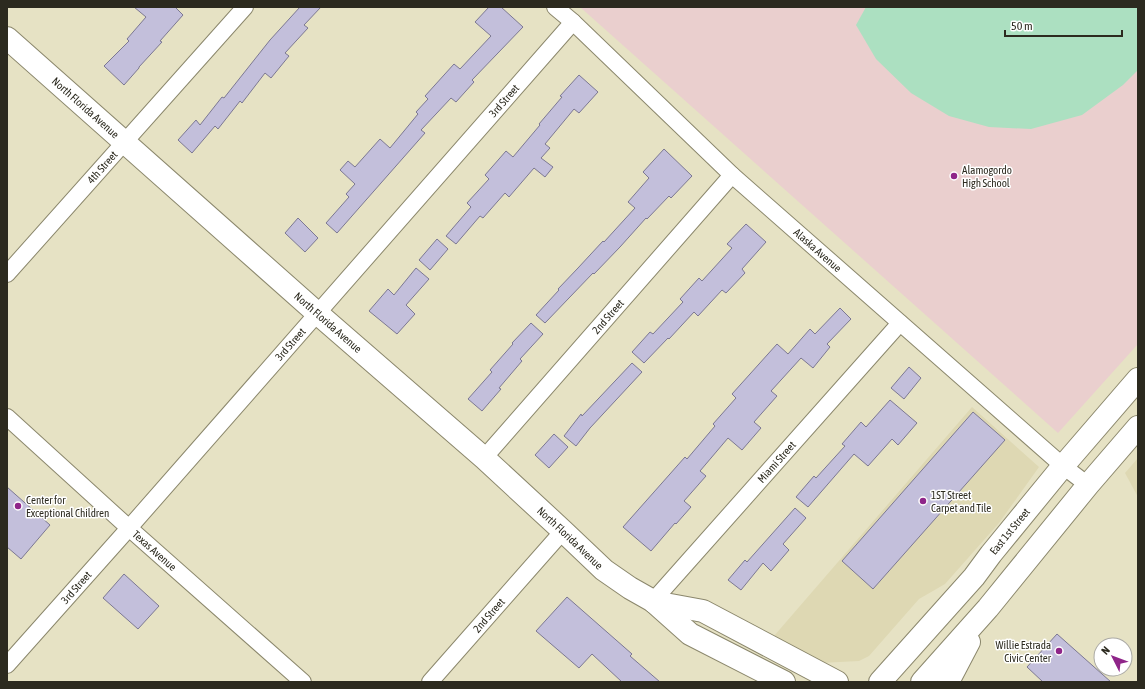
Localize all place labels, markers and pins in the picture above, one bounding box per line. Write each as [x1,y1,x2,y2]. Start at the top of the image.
place label: Alamogordo High School [962,164,1012,189]
marker: Alamogordo High School [949,171,959,181]
place label: 1ST Street Carpet and Tile [931,489,991,514]
place label: Center for Exceptional Children [26,494,109,519]
marker: 1ST Street Carpet and Tile [918,496,928,506]
marker: Center for Exceptional Children [13,501,23,511]
place label: Willie Estrada Civic Center [995,639,1052,664]
marker: Willie Estrada Civic Center [1054,646,1064,656]

